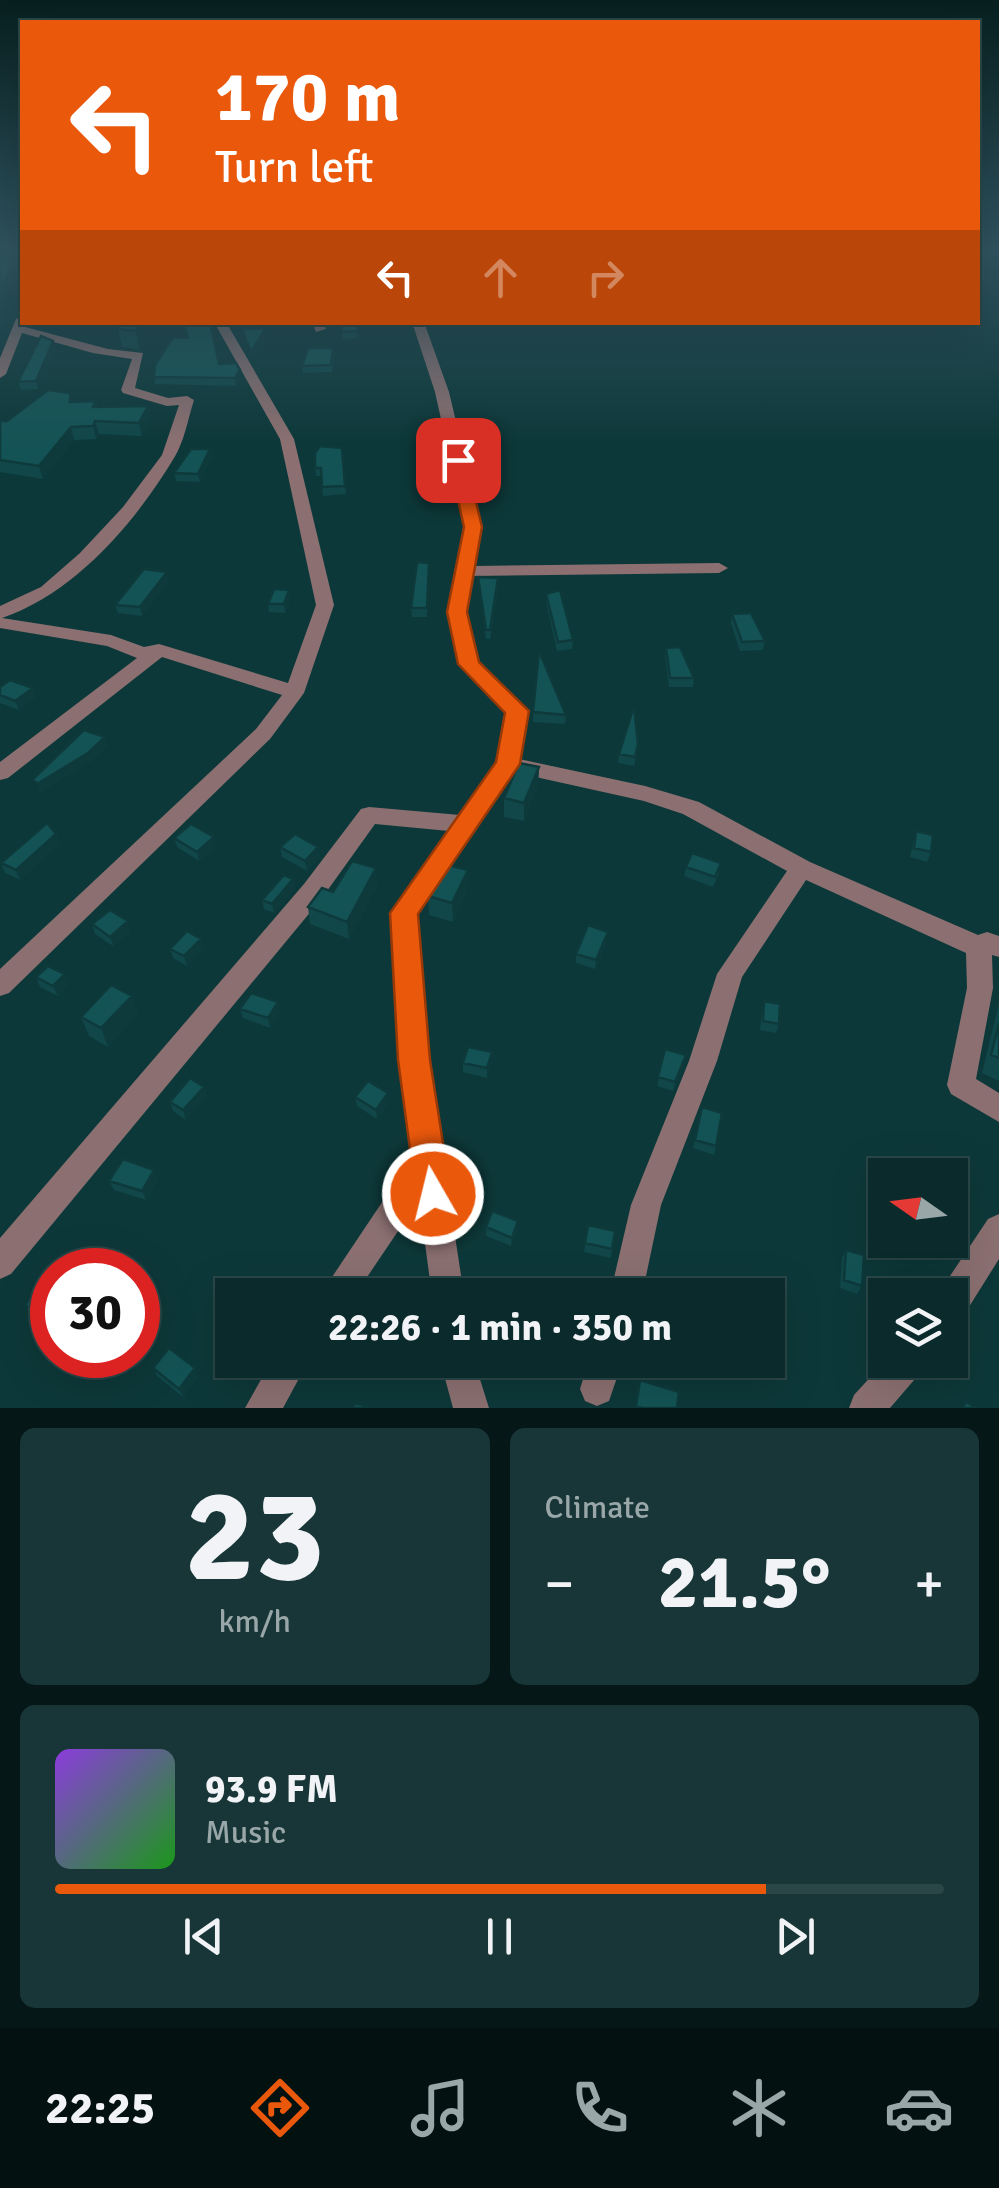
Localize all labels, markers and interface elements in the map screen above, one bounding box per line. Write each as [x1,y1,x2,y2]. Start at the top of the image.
text: 170 m [215,54,400,140]
icon: left [50,60,180,190]
text: Turn left [215,140,374,195]
icon: left [368,250,423,305]
icon: ahead [473,250,528,305]
icon: right [578,250,633,305]
pin [416,418,501,503]
icon: arrive [431,433,486,488]
position arrow [381,1142,485,1246]
north arrow [868,1158,968,1258]
map controls [868,1158,968,1378]
speed limit sign: 30 [30,1248,160,1378]
button: layers [868,1278,968,1378]
text: 22:26 · 1 min · 350 m [328,1304,672,1351]
text: 23 [185,1457,325,1617]
text: Climate [545,1488,650,1527]
text: 21.5° [658,1536,831,1629]
text: − [545,1550,574,1618]
text: + [914,1550,944,1618]
text: km/h [219,1602,291,1641]
text: 93.9 FM [205,1766,338,1813]
text: Music [205,1813,286,1852]
icon: previous [176,1909,231,1964]
icon: pause [472,1909,527,1964]
icon: next [768,1909,823,1964]
icon: directions [245,2073,315,2143]
icon: music [405,2073,475,2143]
icon: phone [565,2073,635,2143]
icon: climate [724,2073,794,2143]
icon: car [884,2073,954,2143]
text: 22:25 [45,2081,155,2136]

